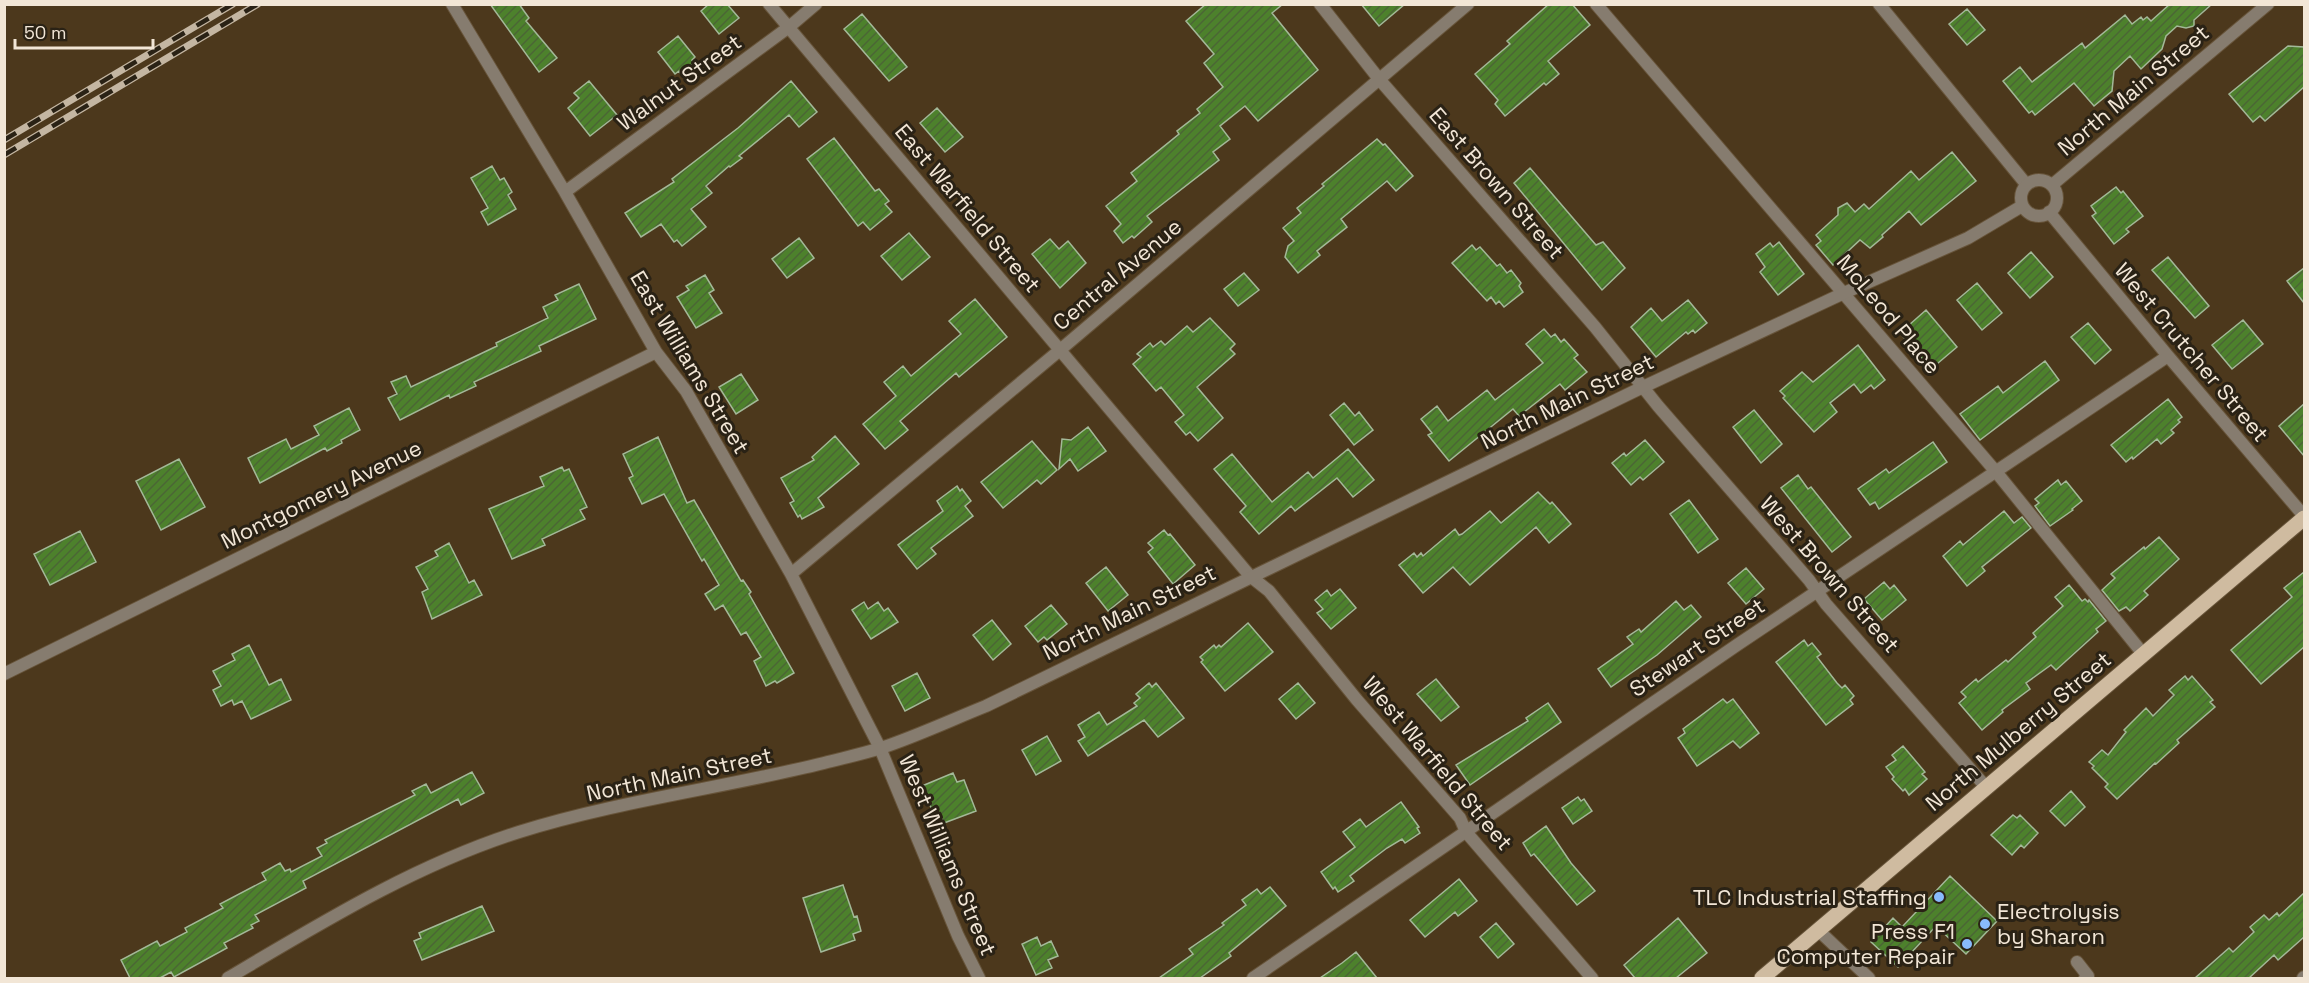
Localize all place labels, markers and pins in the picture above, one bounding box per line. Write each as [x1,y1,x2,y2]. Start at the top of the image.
place label: TLC Industrial Staffing [1693,883,1927,911]
marker: TLC Industrial Staffing [1932,890,1946,904]
place label: Electrolysis by Sharon [1997,897,2120,950]
place label: Press F1 Computer Repair [1777,917,1955,970]
marker: Electrolysis by Sharon [1978,917,1992,931]
marker: Press F1 Computer Repair [1960,937,1974,951]

